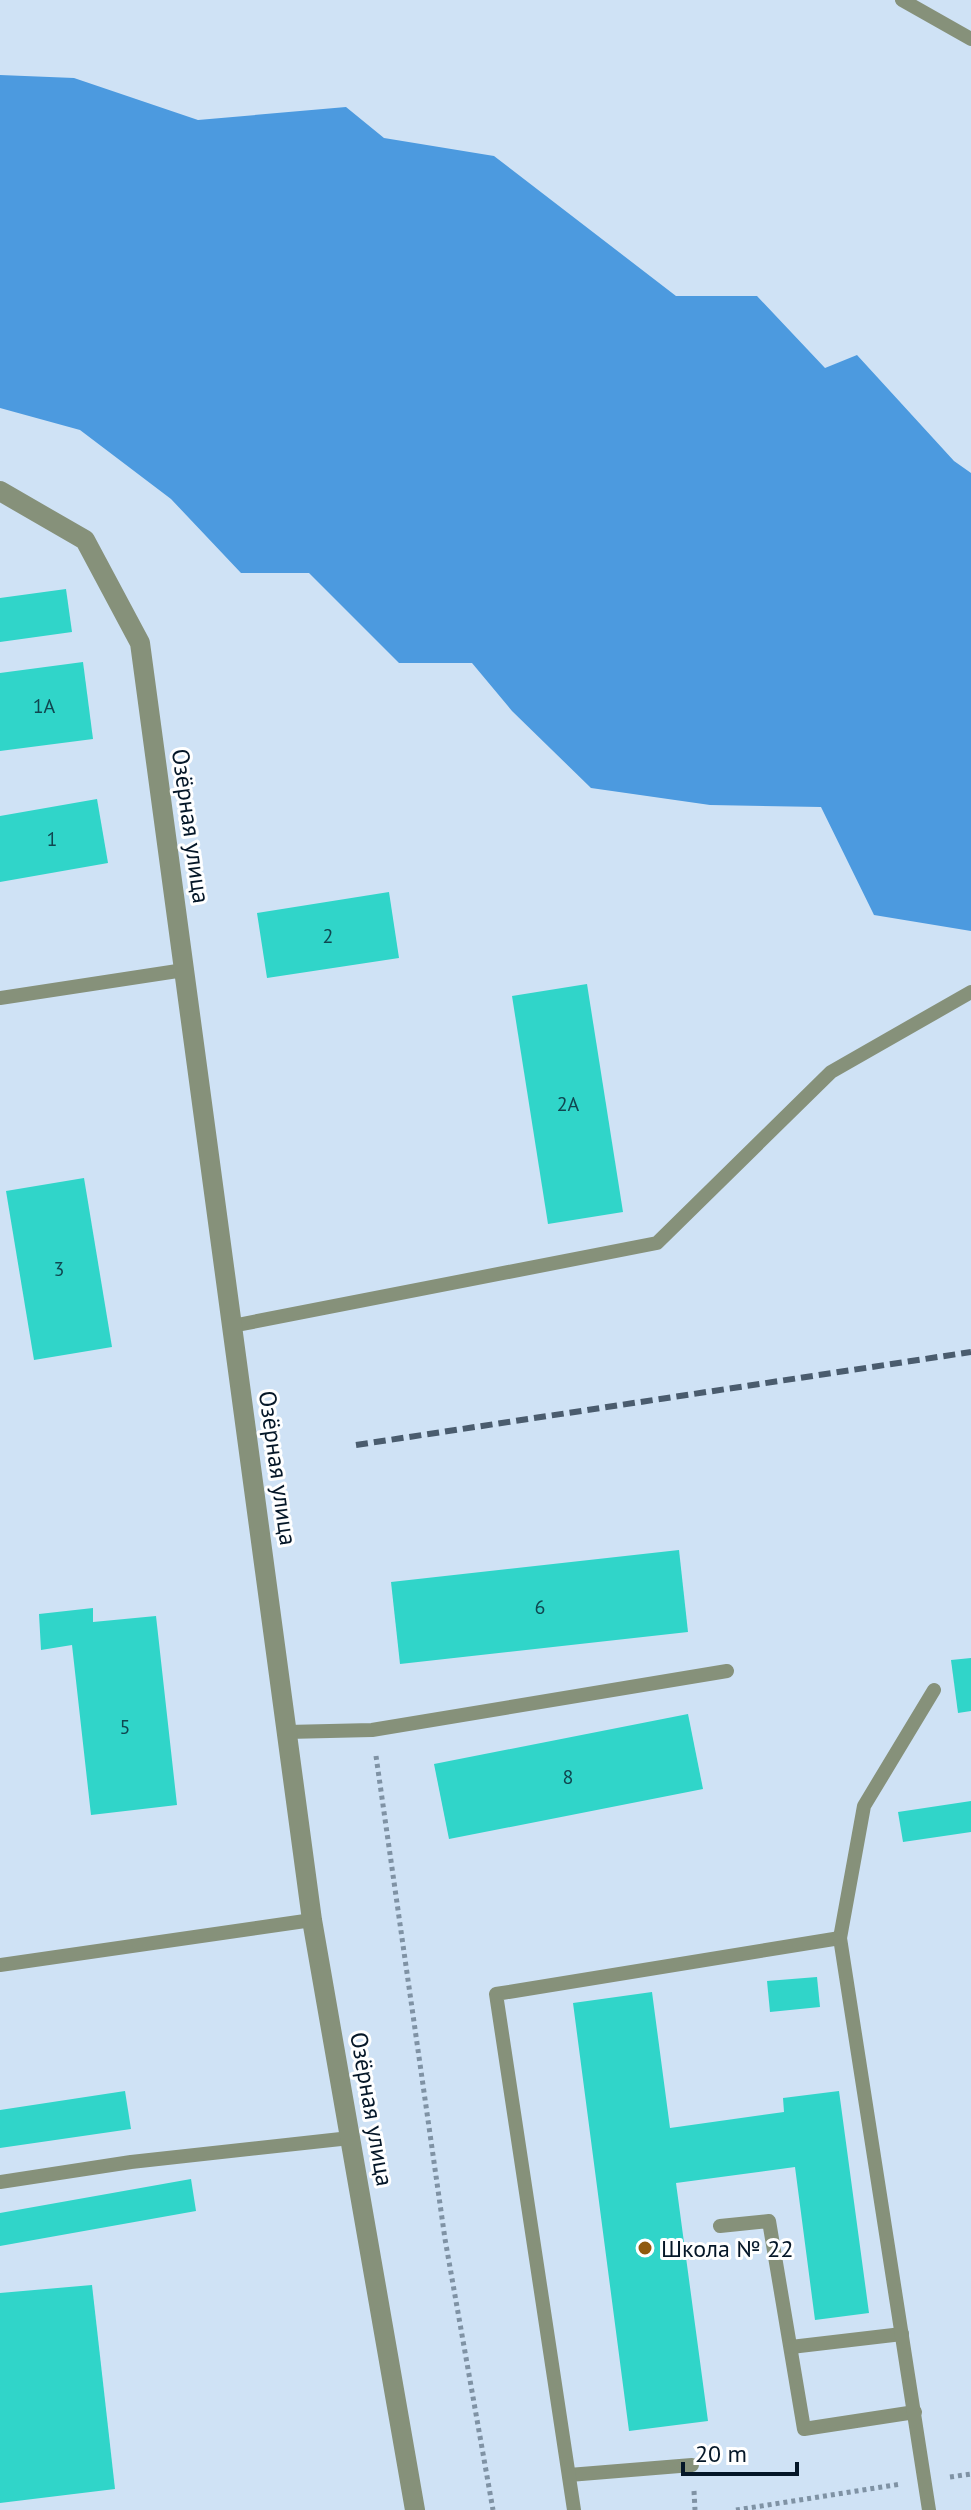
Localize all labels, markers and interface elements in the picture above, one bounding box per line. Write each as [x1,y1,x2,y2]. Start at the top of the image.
house number: 1А [33,693,56,719]
street label: Озёрная улица [165,747,217,905]
house number: 1 [47,826,57,852]
house number: 2 [323,923,333,949]
house number: 2А [557,1091,580,1117]
house number: 3 [54,1256,64,1282]
street label: Озёрная улица [252,1389,304,1547]
house number: 6 [535,1594,545,1620]
house number: 5 [120,1714,130,1740]
house number: 8 [563,1764,573,1790]
street label: Озёрная улица [343,2030,401,2188]
place label: Школа № 22 [661,2233,793,2264]
marker: Школа № 22 [636,2239,654,2257]
scale bar [683,2426,797,2476]
text: 20 m [695,2438,747,2469]

